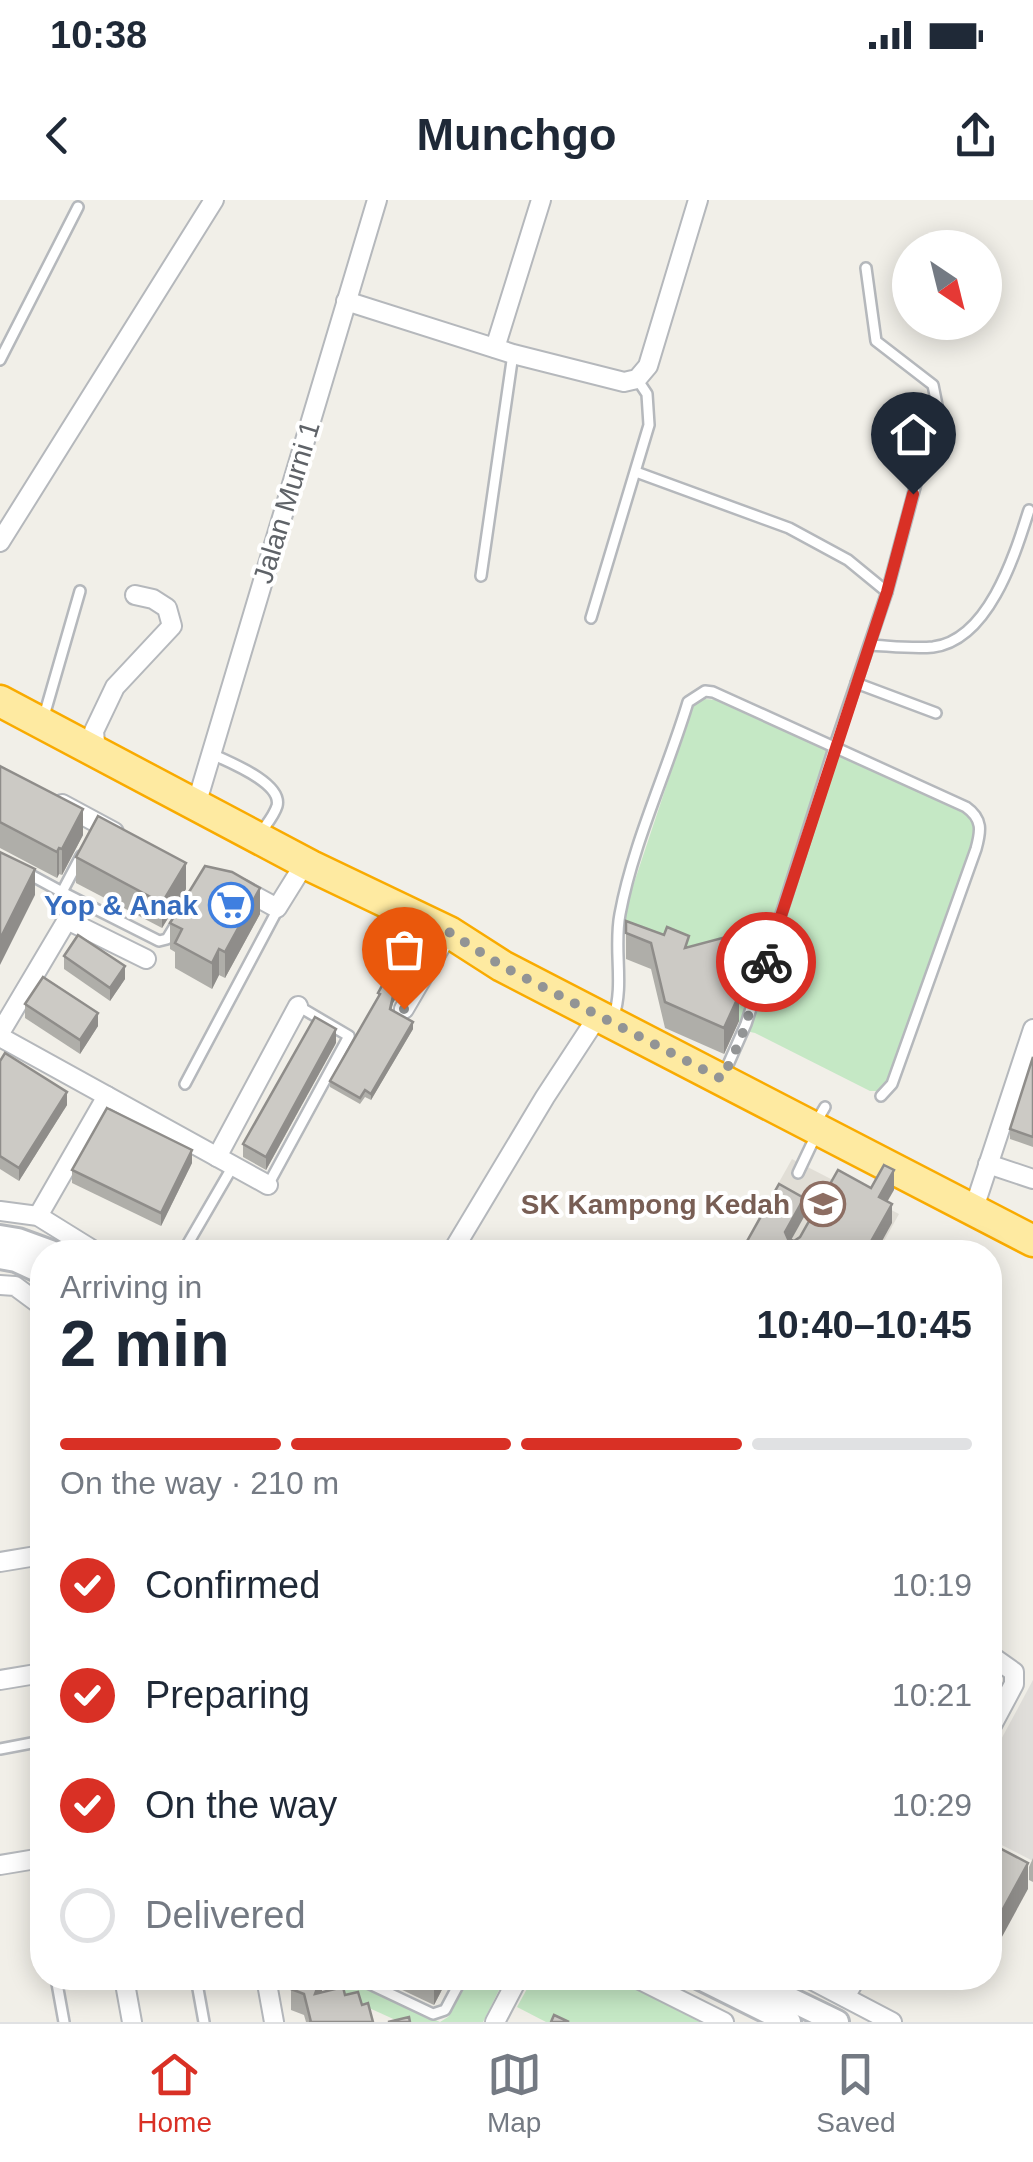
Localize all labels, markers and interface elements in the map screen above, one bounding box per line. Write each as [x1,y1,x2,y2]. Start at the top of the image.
text: 10:38 [50,14,147,56]
icon: back [30,108,85,163]
icon: share [948,108,1003,163]
text: Munchgo [417,109,616,160]
north arrow [892,230,1002,340]
map controls [892,230,1002,340]
pin [871,392,956,495]
icon: home [886,407,941,462]
street label: Jalan Murni 1 [247,417,326,587]
supermarket icon: Yop & Anak [208,882,254,928]
place label: Yop & Anak [44,890,198,921]
pin [362,907,447,1010]
courier [716,912,816,1012]
icon: bag [377,922,432,977]
icon: bike [739,935,794,990]
school or university icon: SK Kampong Kedah [800,1181,846,1227]
place label: SK Kampong Kedah [521,1189,790,1220]
text: Arriving in [60,1269,202,1305]
text: 10:40–10:45 [756,1304,972,1346]
text: 2 min [60,1307,230,1380]
text: On the way · 210 m [60,1465,339,1501]
icon: check [60,1558,115,1613]
text: Confirmed [145,1564,320,1606]
text: 10:19 [892,1567,972,1603]
icon: check [60,1668,115,1723]
text: Preparing [145,1674,310,1716]
text: 10:21 [892,1677,972,1713]
icon: check [60,1778,115,1833]
text: On the way [145,1784,337,1826]
text: 10:29 [892,1787,972,1823]
text: Delivered [145,1894,306,1936]
tab: Home [137,2047,212,2139]
tab: Map [487,2047,542,2139]
tab: Saved [816,2047,896,2139]

